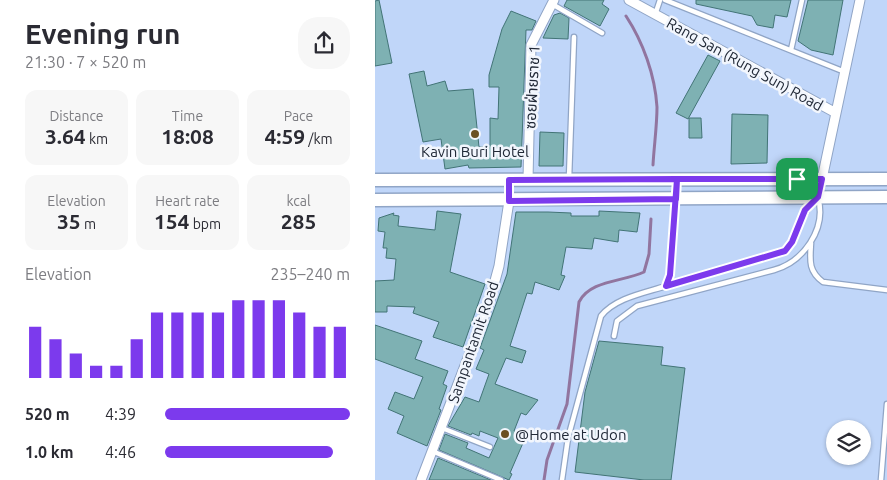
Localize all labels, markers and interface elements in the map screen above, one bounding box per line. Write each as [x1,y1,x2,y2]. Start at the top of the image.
street label: Rang San (Rung Sun) Road [664,14,826,114]
button: share [298,17,350,69]
text: Evening run [25,18,180,49]
street label: ซอยฝ่ายราช 1 [521,45,543,129]
text: 21:30 · 7 × 520 m [25,53,146,71]
text: Distance [49,108,104,124]
text: Time [172,108,203,124]
text: Pace [284,108,313,124]
text: 3.64 [45,124,86,148]
text: 18:08 [161,124,214,148]
text: 4:59 [264,124,305,148]
marker: Kavin Buri Hotel [469,128,481,140]
text: km [86,131,108,147]
text: /km [305,131,333,147]
place label: Kavin Buri Hotel [421,143,529,160]
pin [776,158,818,200]
icon: arrive [783,165,811,193]
text: Elevation [47,193,106,209]
text: Heart rate [155,193,220,209]
text: kcal [286,193,311,209]
text: 35 [57,209,81,233]
text: 154 [154,209,189,233]
text: 285 [281,209,316,233]
text: m [81,216,96,232]
text: bpm [189,216,221,232]
text: Elevation [25,265,92,283]
text: 235–240 m [270,265,350,283]
street label: Sampantamit Road [444,279,502,405]
text: 520 m [25,405,70,423]
text: 4:39 [105,405,136,423]
map controls [826,420,871,465]
button: layers [826,420,871,465]
place label: @Home at Udon [515,426,626,443]
marker: @Home at Udon [499,428,511,440]
text: 1.0 km [25,443,74,461]
text: 4:46 [105,443,136,461]

